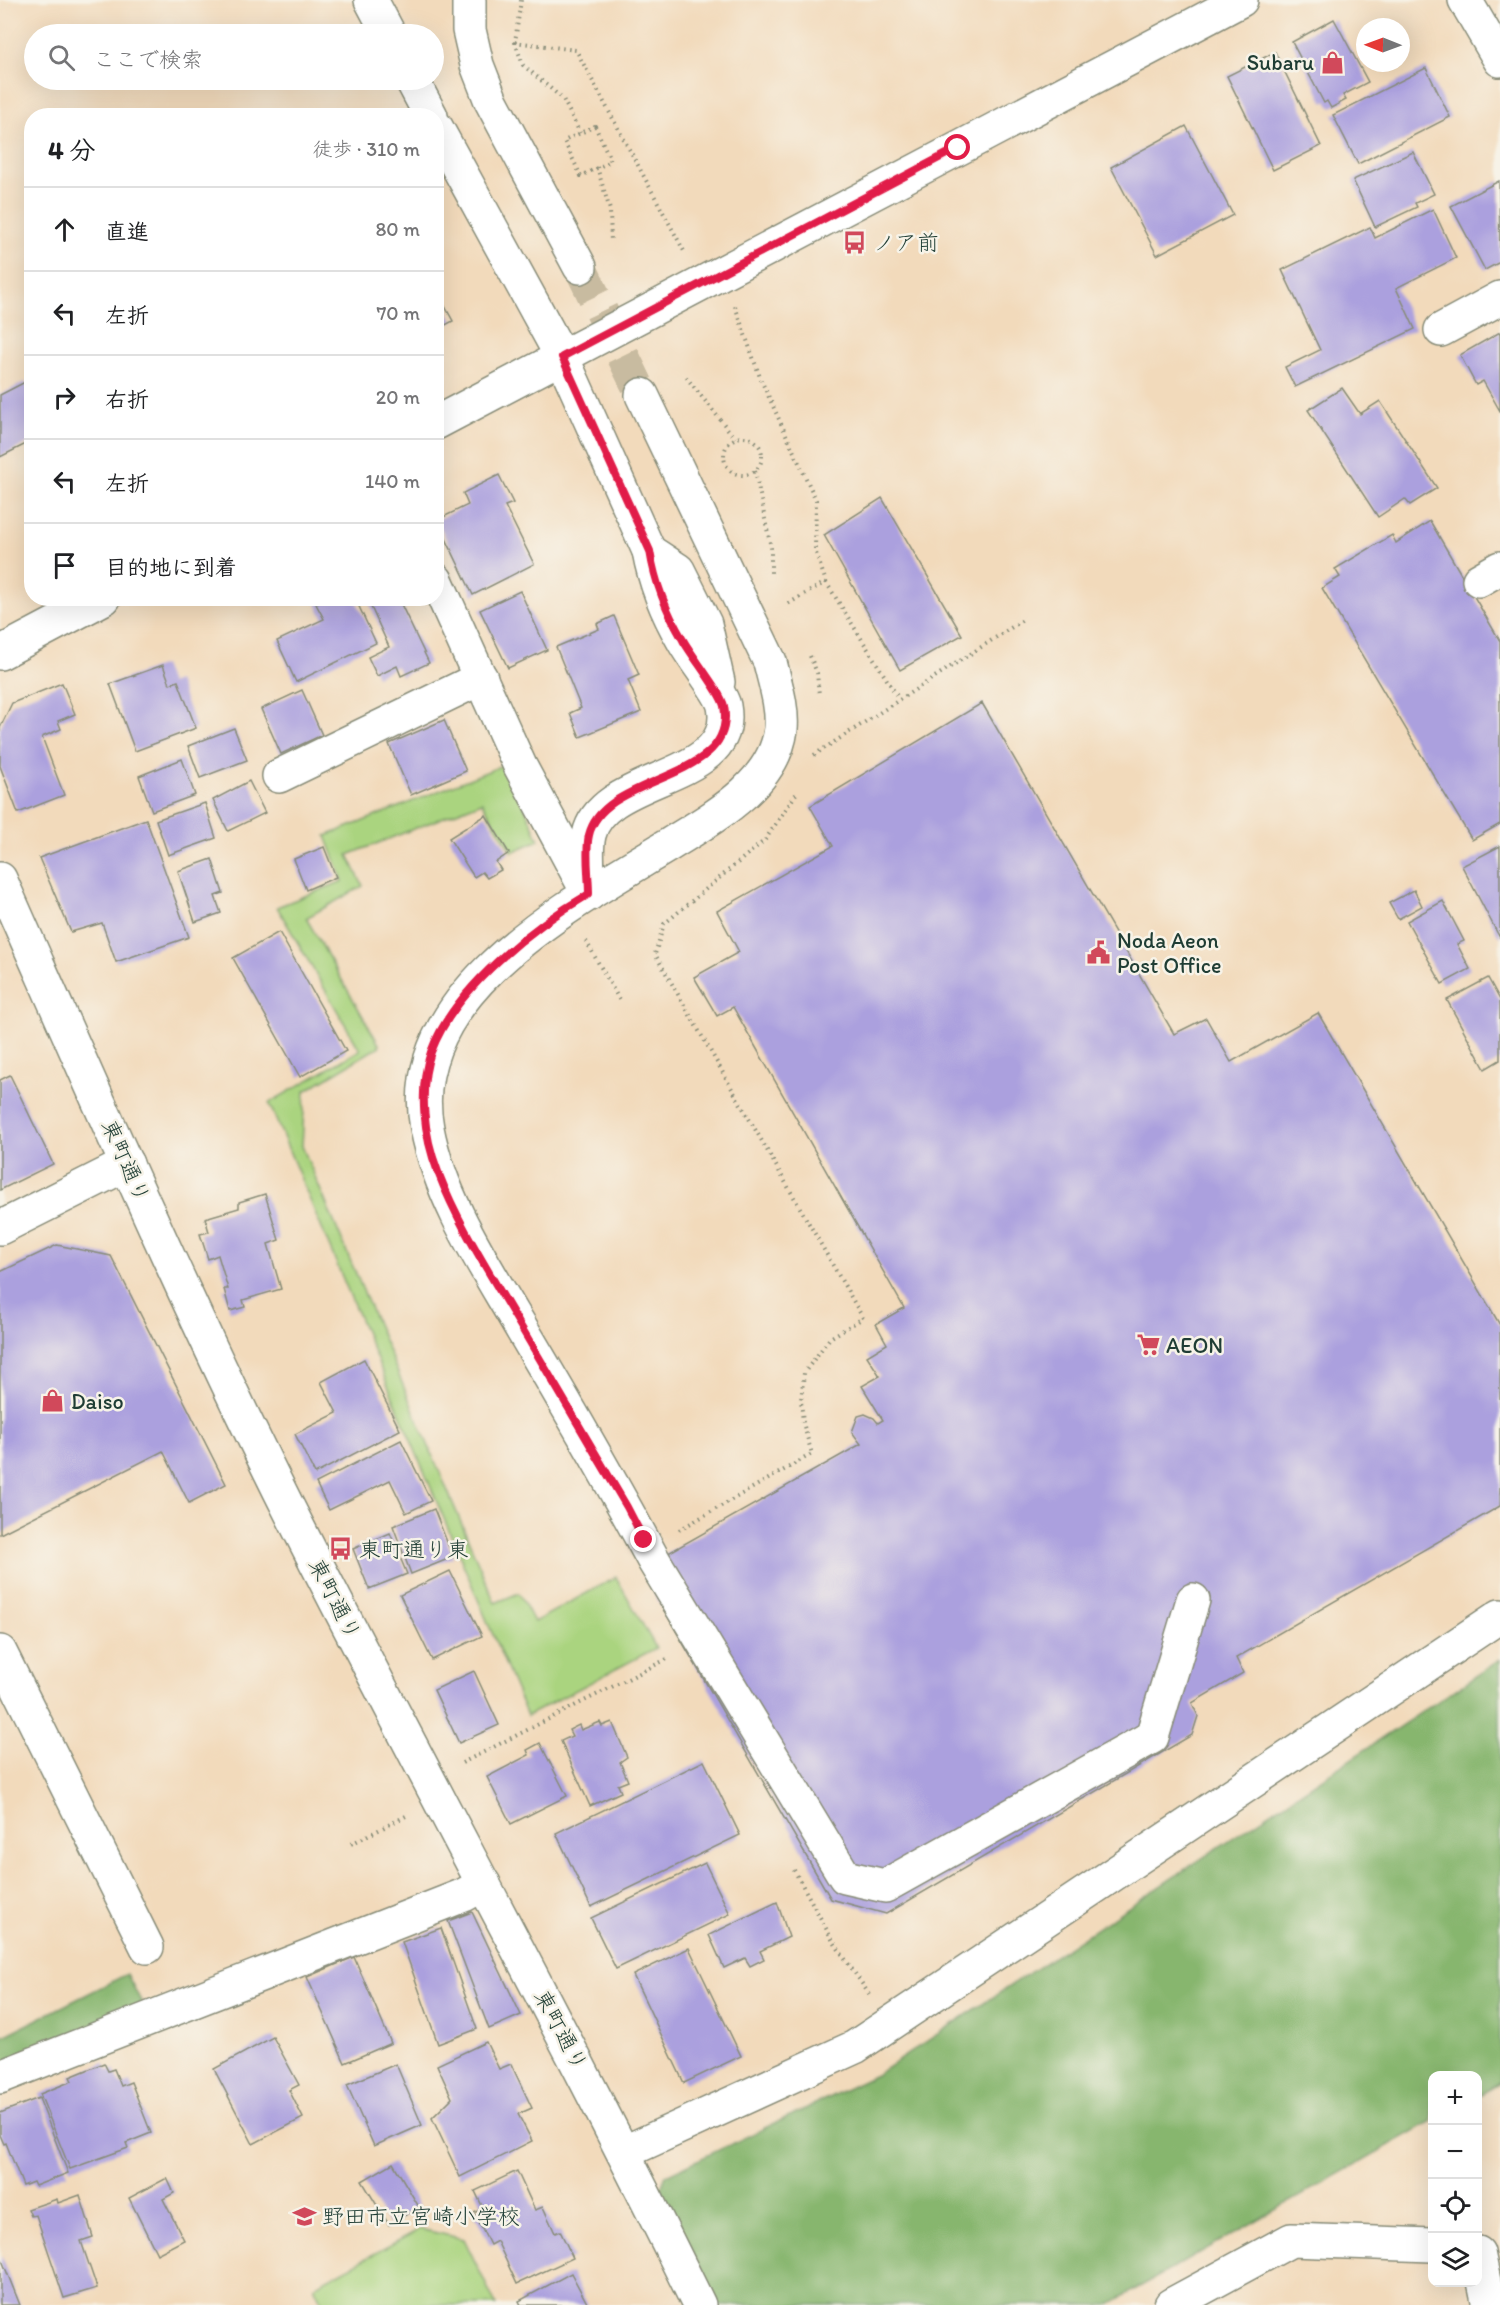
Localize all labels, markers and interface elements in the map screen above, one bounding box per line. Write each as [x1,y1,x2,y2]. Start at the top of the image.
north arrow [1356,18,1410,72]
search box [24,24,444,90]
icon: search [45,41,78,74]
text: ここで検索 [93,46,203,73]
place label: Subaru [1247,49,1314,76]
shop icon: Subaru [1319,49,1345,75]
text: 4 分 [48,134,95,166]
route start [944,134,970,160]
text: 徒歩 · 310 m [312,137,420,161]
icon: ahead [48,213,81,246]
text: 80 m [375,217,420,241]
text: 直進 [105,218,149,245]
bus stop icon: ノア前 [842,229,868,255]
place label: ノア前 [873,229,939,256]
icon: left [48,297,81,330]
text: 70 m [376,301,420,325]
text: 左折 [105,302,149,329]
icon: right [48,381,81,414]
text: 20 m [376,385,420,409]
text: 右折 [105,386,149,413]
icon: left [48,465,81,498]
text: 140 m [365,469,420,493]
text: 左折 [105,470,149,497]
icon: arrive [48,549,81,582]
text: 目的地に到着 [105,554,237,581]
place label: Noda Aeon Post Office [1117,927,1222,979]
public building icon: Noda Aeon Post Office [1086,940,1112,966]
street label: 東町通り [96,1115,156,1207]
supermarket icon: AEON [1135,1332,1161,1358]
place label: AEON [1166,1332,1223,1359]
shop icon: Daiso [40,1388,66,1414]
place label: Daiso [71,1388,124,1415]
route end [630,1526,656,1552]
bus stop icon: 東町通り東 [328,1536,354,1562]
place label: 東町通り東 [359,1536,469,1563]
street label: 東町通り [303,1554,367,1644]
street label: 東町通り [528,1985,594,2075]
map controls [1428,2071,1482,2287]
button: + [1428,2071,1482,2125]
button: − [1428,2125,1482,2179]
button: locate [1428,2179,1482,2233]
school or university icon: 野田市立宮崎小学校 [291,2203,317,2229]
place label: 野田市立宮崎小学校 [322,2203,520,2230]
button: layers [1428,2233,1482,2287]

